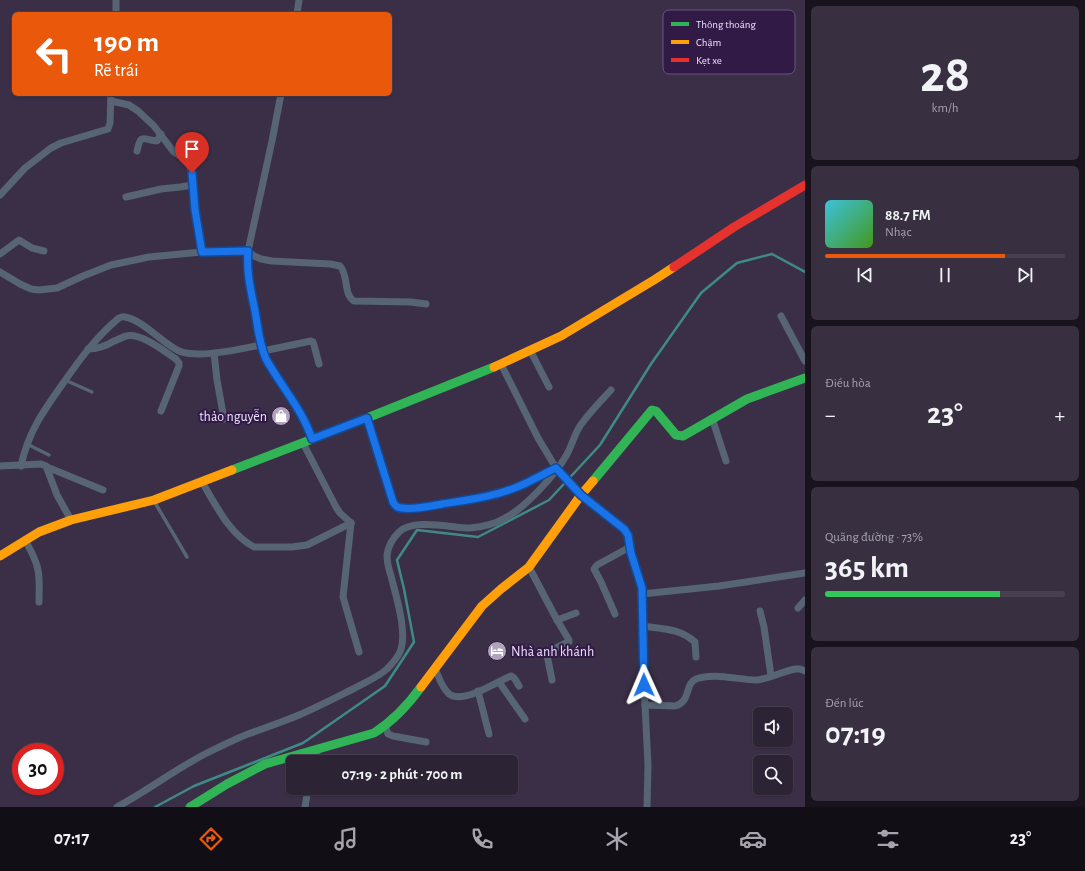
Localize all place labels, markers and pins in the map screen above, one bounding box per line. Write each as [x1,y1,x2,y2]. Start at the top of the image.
pin [175,132,209,173]
shop icon: thảo nguyễn [270,405,292,427]
place label: thảo nguyễn [199,408,267,424]
hotel icon: Nhà anh khánh [486,640,508,662]
place label: Nhà anh khánh [511,645,594,659]

